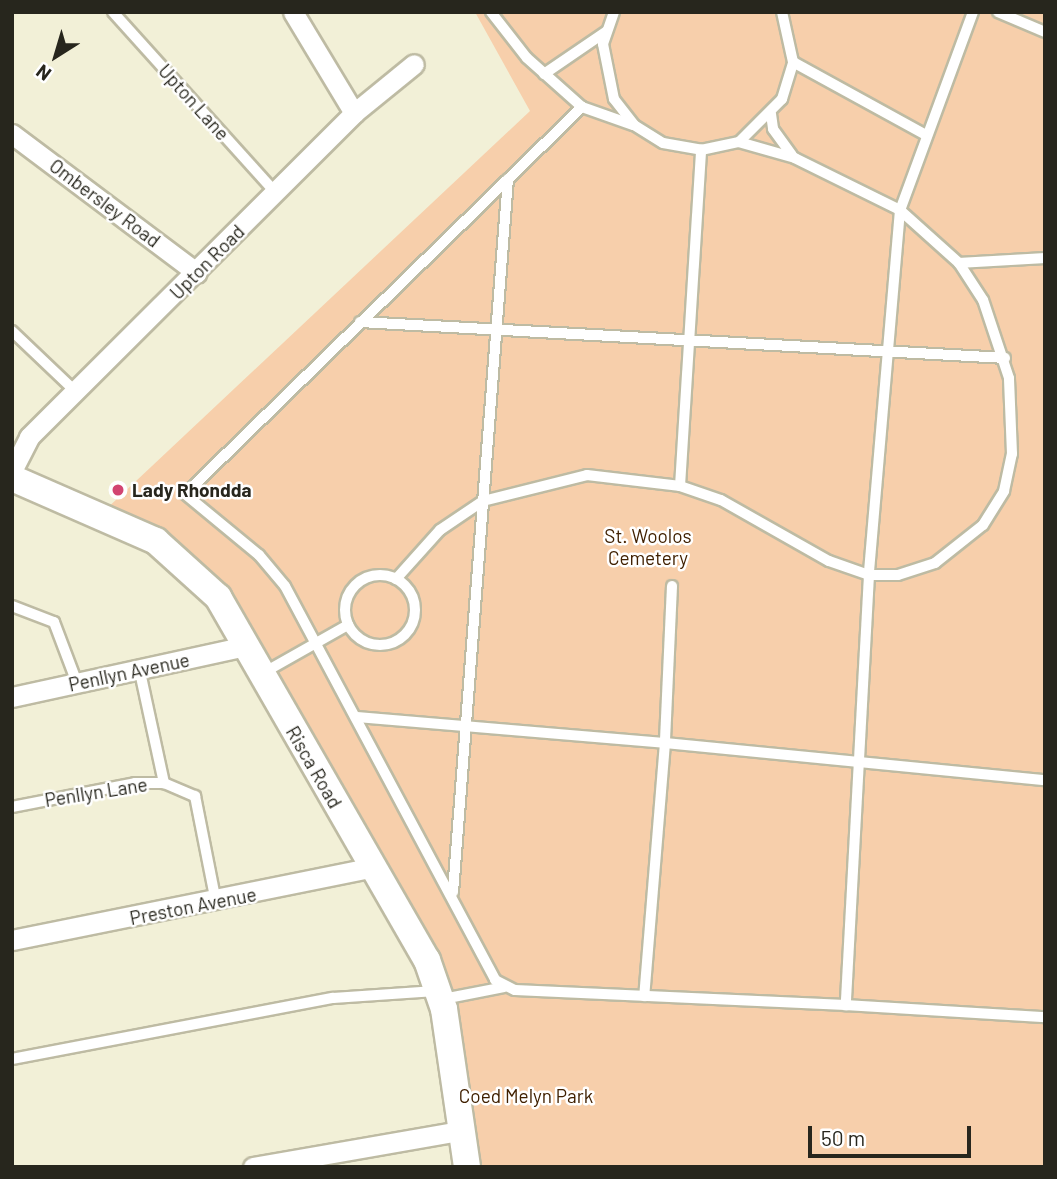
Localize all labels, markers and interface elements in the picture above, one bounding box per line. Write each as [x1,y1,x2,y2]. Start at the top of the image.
north arrow [21,21,91,91]
street label: Upton Lane [154,59,234,145]
text: N [31,60,55,86]
street label: Ombersley Road [45,154,165,252]
street label: Upton Road [165,220,249,304]
place label: Lady Rhondda [132,479,251,501]
marker: Lady Rhondda [110,482,126,498]
park label: St. Woolos Cemetery [604,525,692,569]
street label: Penllyn Avenue [66,648,192,696]
street label: Risca Road [281,722,347,812]
street label: Penllyn Lane [43,773,149,811]
street label: Preston Avenue [128,883,258,929]
park label: Coed Melyn Park [459,1085,593,1107]
scale bar [812,1112,975,1156]
text: 50 m [821,1125,865,1150]

